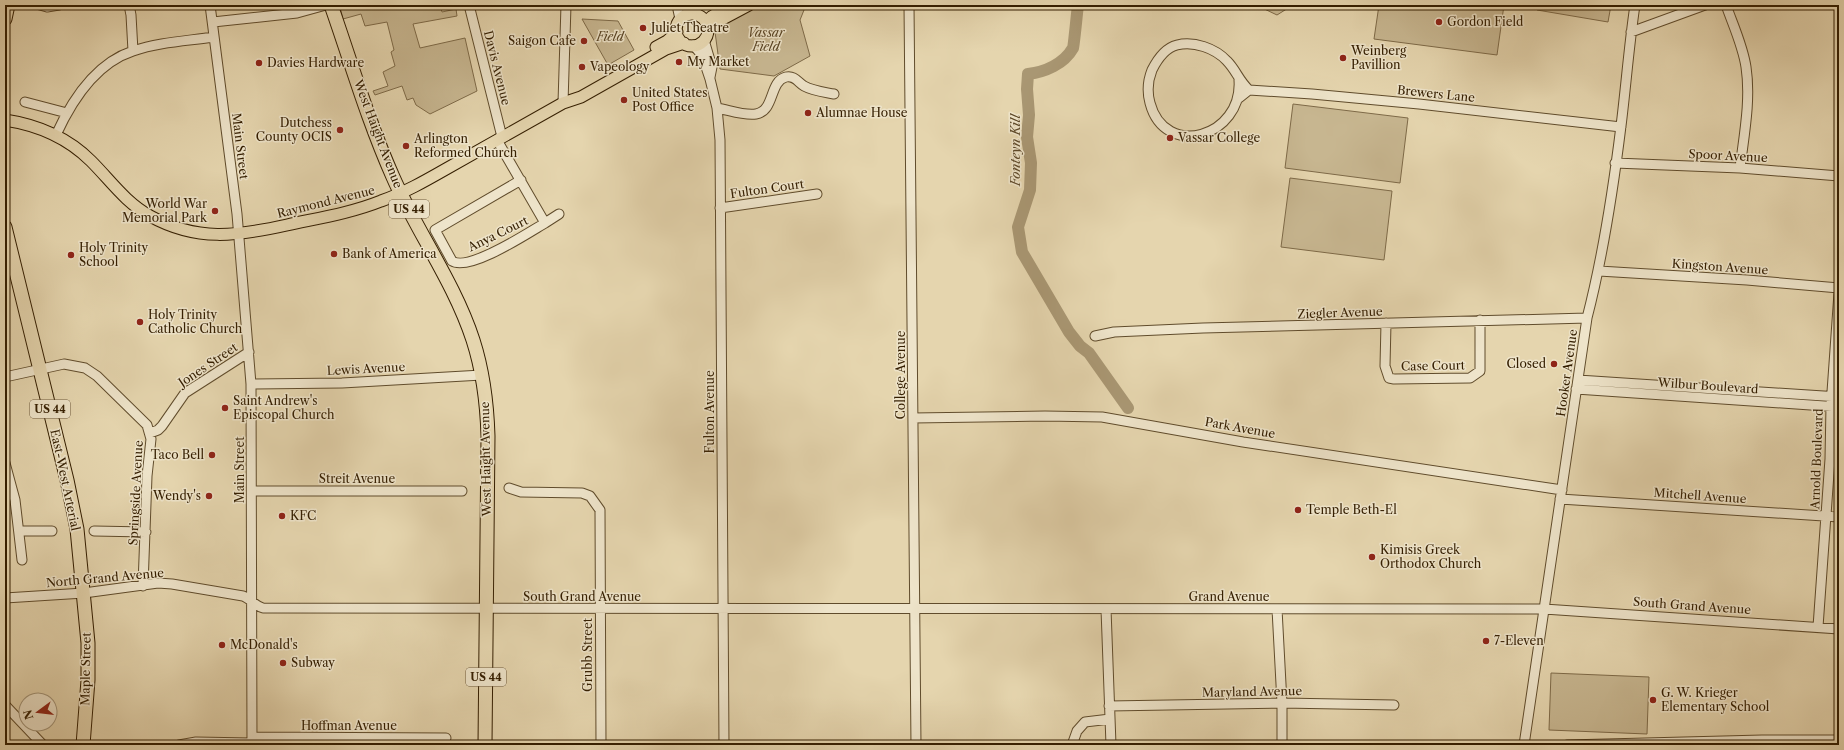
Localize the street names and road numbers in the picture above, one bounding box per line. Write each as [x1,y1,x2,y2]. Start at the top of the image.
street label: Davis Avenue [481,29,514,107]
street label: West Haight Avenue [350,76,406,190]
street label: Brewers Lane [1396,82,1476,105]
street label: Main Street [229,112,252,181]
street label: Spoor Avenue [1688,146,1768,165]
street label: Fulton Court [729,176,806,201]
street label: Raymond Avenue [275,182,377,221]
road number: US 44 [389,200,429,218]
street label: Anya Court [464,212,531,255]
street label: Kingston Avenue [1671,256,1769,277]
street label: Ziegler Avenue [1297,304,1383,321]
street label: Hooker Avenue [1553,328,1580,418]
street label: College Avenue [893,330,908,419]
street label: Jones Street [174,339,241,391]
street label: Case Court [1401,357,1466,374]
street label: Lewis Avenue [326,359,406,378]
street label: Fulton Avenue [702,370,717,454]
street label: Wilbur Boulevard [1656,374,1760,397]
road number: US 44 [30,400,70,418]
street label: West Haight Avenue [477,401,494,518]
street label: Arnold Boulevard [1807,408,1826,511]
street label: Park Avenue [1204,414,1277,441]
street label: East-West Arterial [47,428,84,532]
street label: Main Street [232,436,247,503]
street label: Springside Avenue [125,440,146,546]
street label: Streit Avenue [319,471,395,486]
street label: Mitchell Avenue [1653,485,1747,506]
street label: North Grand Avenue [45,565,165,590]
street label: South Grand Avenue [523,589,641,604]
street label: Grand Avenue [1188,589,1270,604]
street label: South Grand Avenue [1633,594,1752,617]
street label: Grubb Street [580,617,595,692]
street label: Maple Street [77,631,94,706]
road number: US 44 [466,668,506,686]
street label: Maryland Avenue [1202,683,1302,700]
street label: Hoffman Avenue [301,718,397,733]

